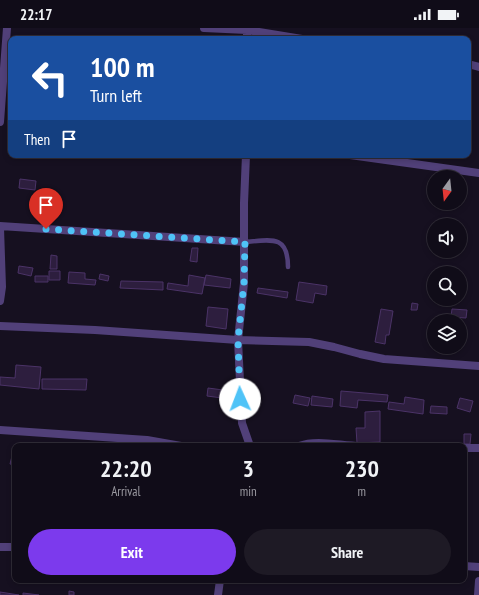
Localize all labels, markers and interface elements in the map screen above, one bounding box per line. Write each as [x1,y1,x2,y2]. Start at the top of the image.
text: 22:17 [20,5,52,24]
text: 100 m [90,48,154,85]
icon: left [24,52,76,104]
text: Turn left [90,84,142,107]
icon: arrive [58,128,80,150]
text: Then [24,130,50,149]
north arrow [427,170,467,210]
map controls [427,170,467,354]
pin [29,188,63,229]
icon: arrive [35,194,57,216]
button: sound [427,218,467,258]
button: search [427,266,467,306]
button: layers [427,314,467,354]
position arrow [219,378,261,420]
text: 22:20 [100,453,152,484]
text: 3 [242,453,254,484]
text: 230 [345,453,379,484]
text: Arrival [111,483,141,500]
text: min [240,483,257,500]
text: m [358,483,366,500]
button: Exit [28,529,236,575]
button: Share [244,529,451,575]

